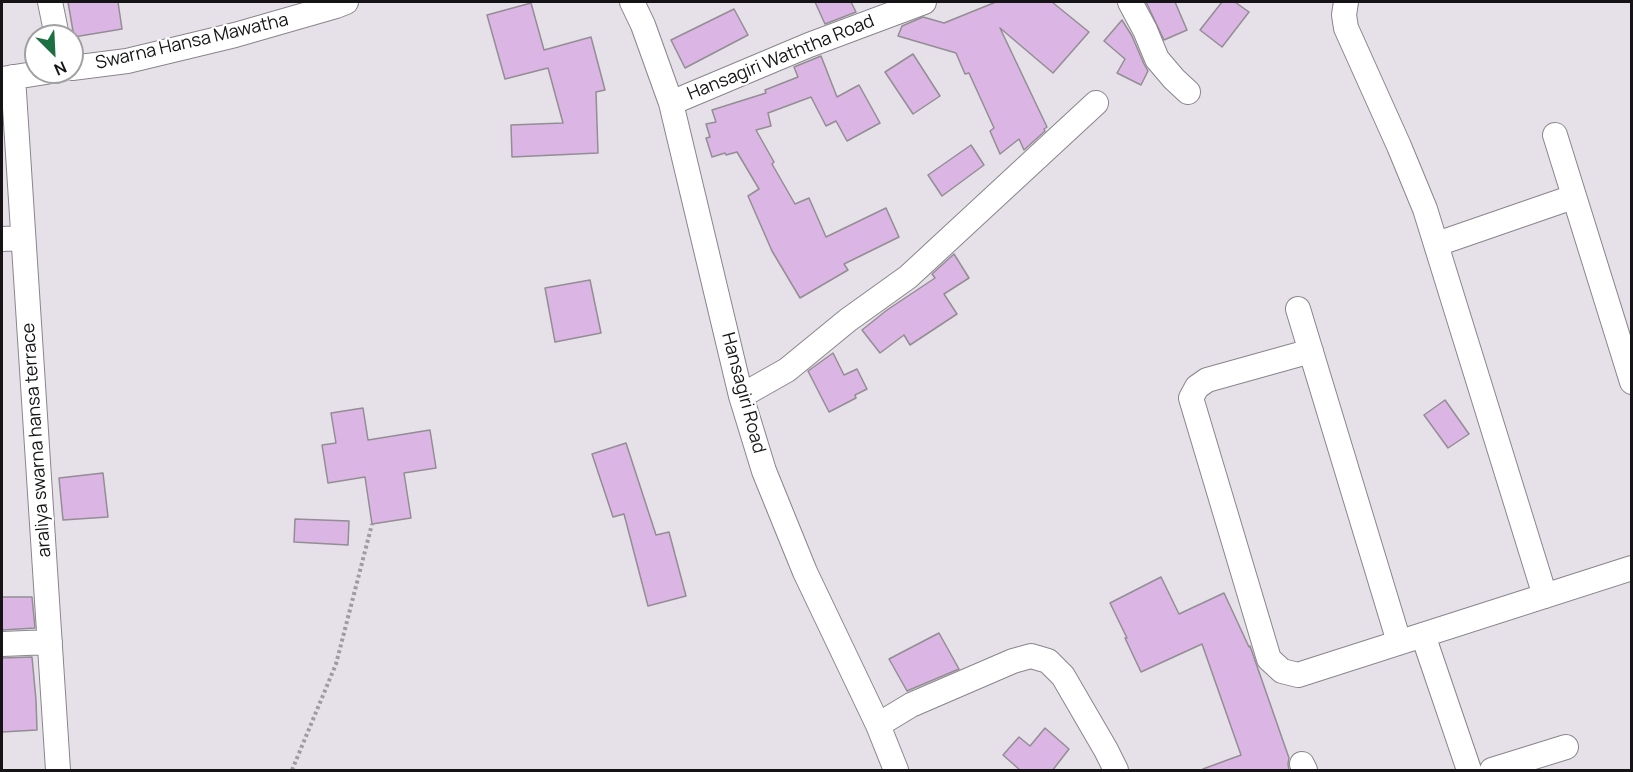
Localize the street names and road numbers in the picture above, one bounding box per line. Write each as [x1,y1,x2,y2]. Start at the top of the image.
street label: Swarna Hansa Mawatha [94,9,290,75]
street label: Hansagiri Waththa Road [684,11,878,105]
street label: araliya swarna hansa terrace [18,322,56,558]
street label: Hansagiri Road [716,330,770,456]

